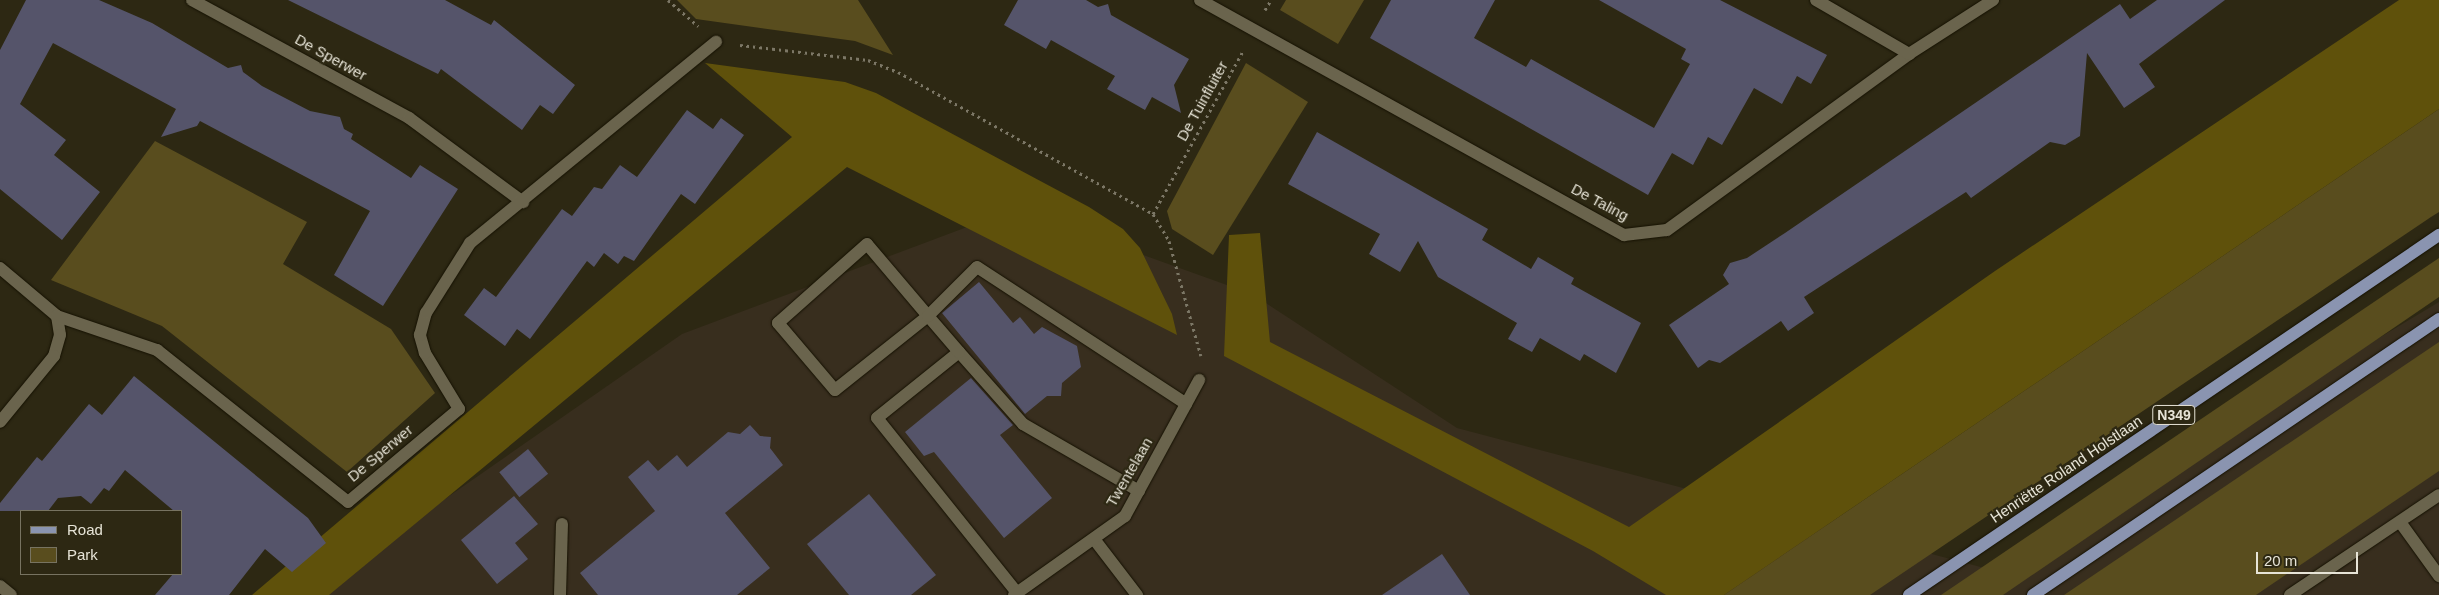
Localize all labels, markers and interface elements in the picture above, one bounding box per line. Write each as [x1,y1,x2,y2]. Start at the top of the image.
street label: De Sperwer [292,30,370,84]
street label: De Tuinfluiter [1173,58,1231,144]
street label: De Taling [1568,179,1632,225]
road number: N349 [2152,404,2196,426]
street label: Henriëtte Roland Holstlaan [1987,411,2145,527]
street label: De Sperwer [344,421,416,485]
street label: Twentelaan [1102,434,1156,510]
legend [20,510,182,575]
text: Road [67,521,103,538]
scale bar [2259,542,2362,574]
text: Park [67,546,98,563]
text: 20 m [2264,552,2297,569]

